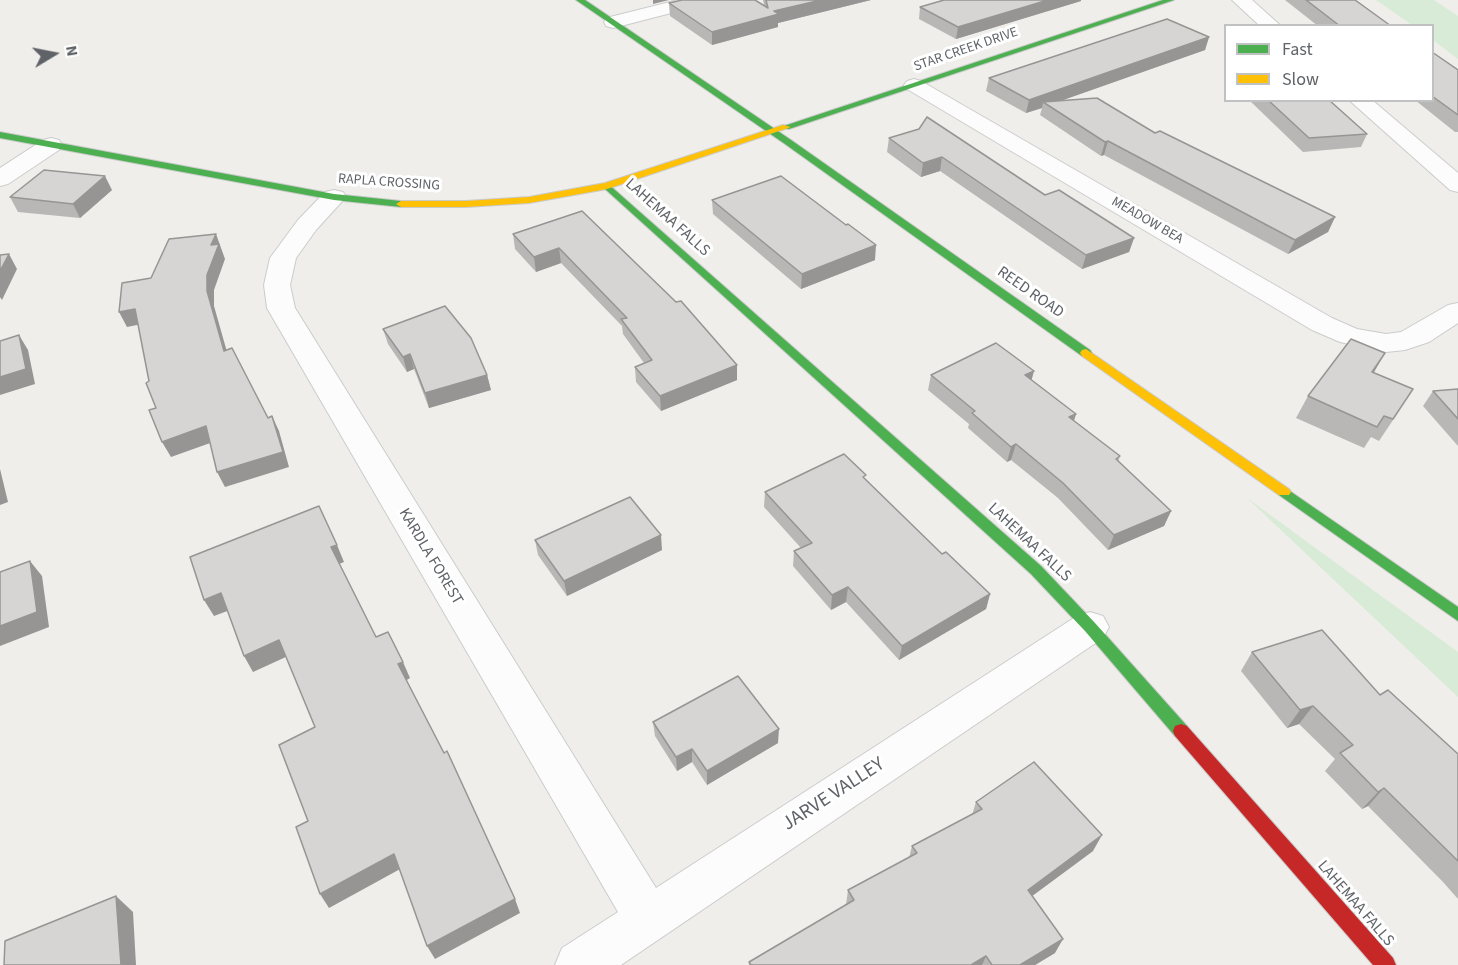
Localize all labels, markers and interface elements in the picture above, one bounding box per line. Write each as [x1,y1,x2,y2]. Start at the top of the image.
north arrow [24,24,84,84]
street label: STAR CREEK DRIVE [912,24,1020,76]
legend [1224,24,1434,102]
text: Fast [1282,37,1313,62]
text: N [60,44,83,58]
text: Slow [1282,67,1319,92]
street label: RAPLA CROSSING [337,171,441,195]
street label: LAHEMAA FALLS [621,175,713,261]
street label: MEADOW BEA [1108,194,1186,248]
street label: REED ROAD [993,263,1067,323]
street label: LAHEMAA FALLS [983,499,1075,587]
street label: KARDLA FOREST [394,505,466,609]
street label: JARVE VALLEY [778,753,890,837]
street label: LAHEMAA FALLS [1313,857,1397,951]

